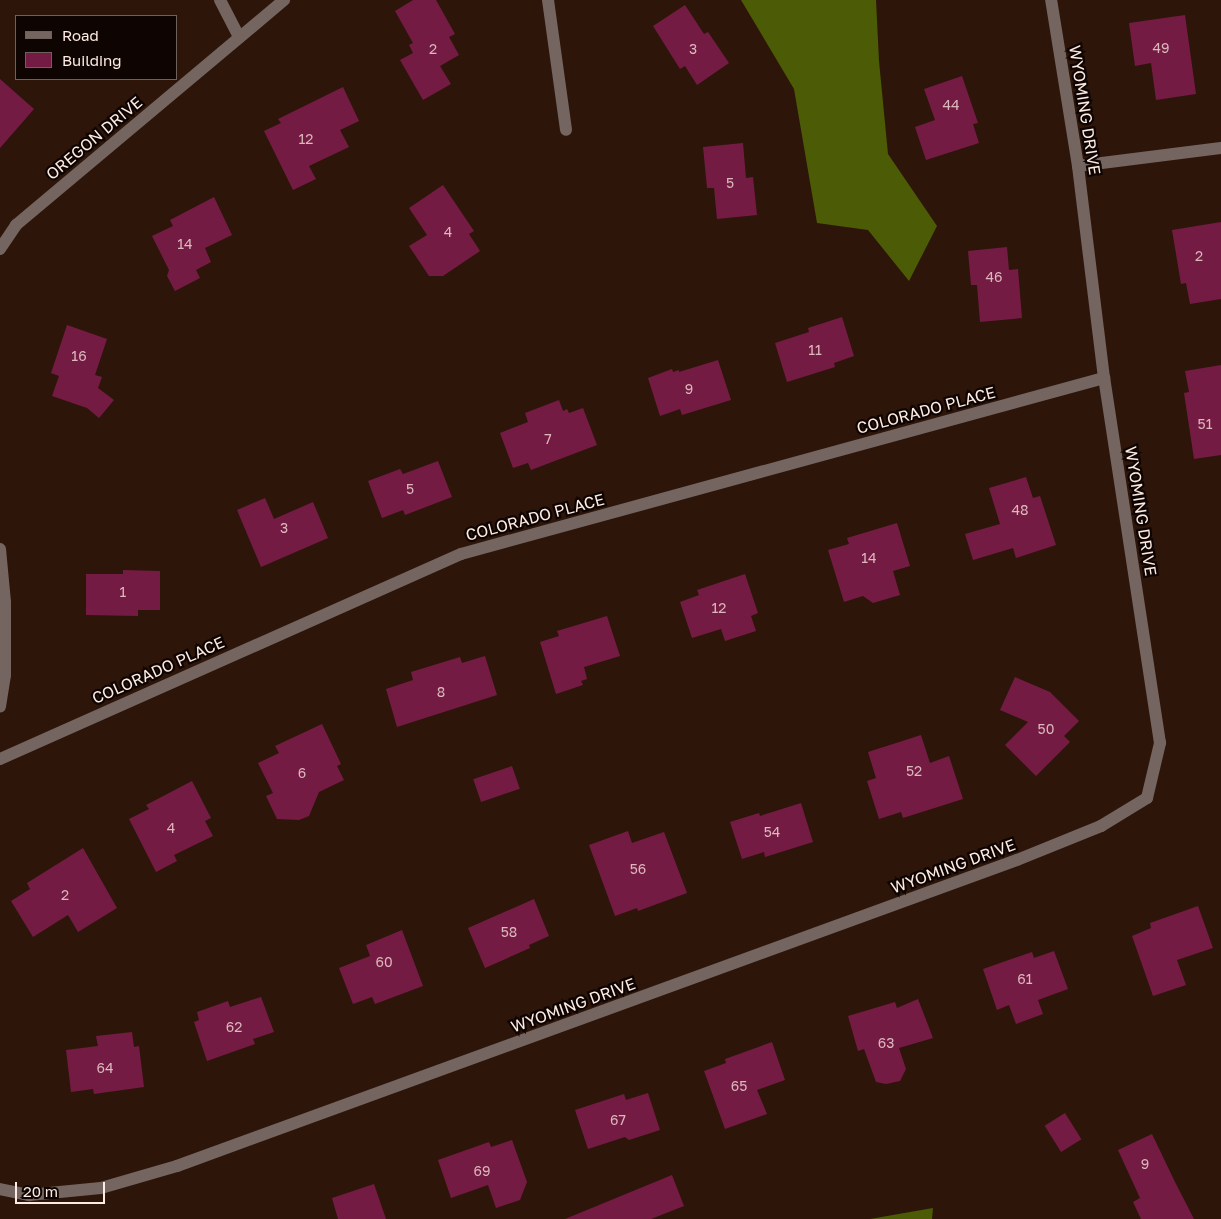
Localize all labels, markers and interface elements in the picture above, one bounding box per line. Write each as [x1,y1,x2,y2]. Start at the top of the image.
legend [15,15,178,80]
text: Road [62,26,99,44]
house number: 49 [1152,40,1170,56]
house number: 2 [429,41,437,57]
house number: 3 [689,41,697,57]
street label: WYOMING DRIVE [1065,44,1105,176]
text: Building [62,51,122,69]
street label: OREGON DRIVE [42,92,146,184]
house number: 44 [942,97,960,113]
house number: 12 [299,131,313,147]
house number: 5 [726,175,734,191]
house number: 4 [444,224,452,240]
house number: 14 [177,236,193,252]
house number: 2 [1195,248,1203,264]
house number: 46 [985,269,1003,285]
house number: 11 [808,342,822,358]
house number: 16 [71,348,87,364]
house number: 9 [685,381,693,397]
street label: COLORADO PLACE [855,382,997,438]
house number: 51 [1198,416,1212,432]
house number: 7 [544,431,552,447]
street label: WYOMING DRIVE [1121,445,1161,577]
house number: 5 [406,481,414,497]
street label: COLORADO PLACE [464,489,606,545]
house number: 48 [1011,502,1029,518]
house number: 3 [280,520,288,536]
house number: 14 [861,550,877,566]
house number: 1 [120,584,126,600]
house number: 12 [712,600,726,616]
street label: COLORADO PLACE [89,632,227,708]
house number: 8 [437,684,445,700]
house number: 50 [1038,721,1054,737]
house number: 52 [906,763,922,779]
house number: 6 [298,765,306,781]
house number: 4 [167,820,175,836]
house number: 54 [764,824,780,840]
street label: WYOMING DRIVE [888,835,1018,897]
house number: 56 [630,861,646,877]
house number: 2 [61,887,69,903]
house number: 58 [501,924,517,940]
house number: 60 [375,954,393,970]
house number: 61 [1017,971,1033,987]
street label: WYOMING DRIVE [508,974,638,1036]
house number: 62 [226,1019,242,1035]
house number: 63 [878,1035,894,1051]
house number: 64 [96,1060,114,1076]
house number: 65 [731,1078,747,1094]
house number: 67 [610,1112,626,1128]
house number: 9 [1141,1156,1149,1172]
house number: 69 [474,1163,490,1179]
scale bar [18,1172,108,1204]
text: 20 m [23,1182,58,1200]

